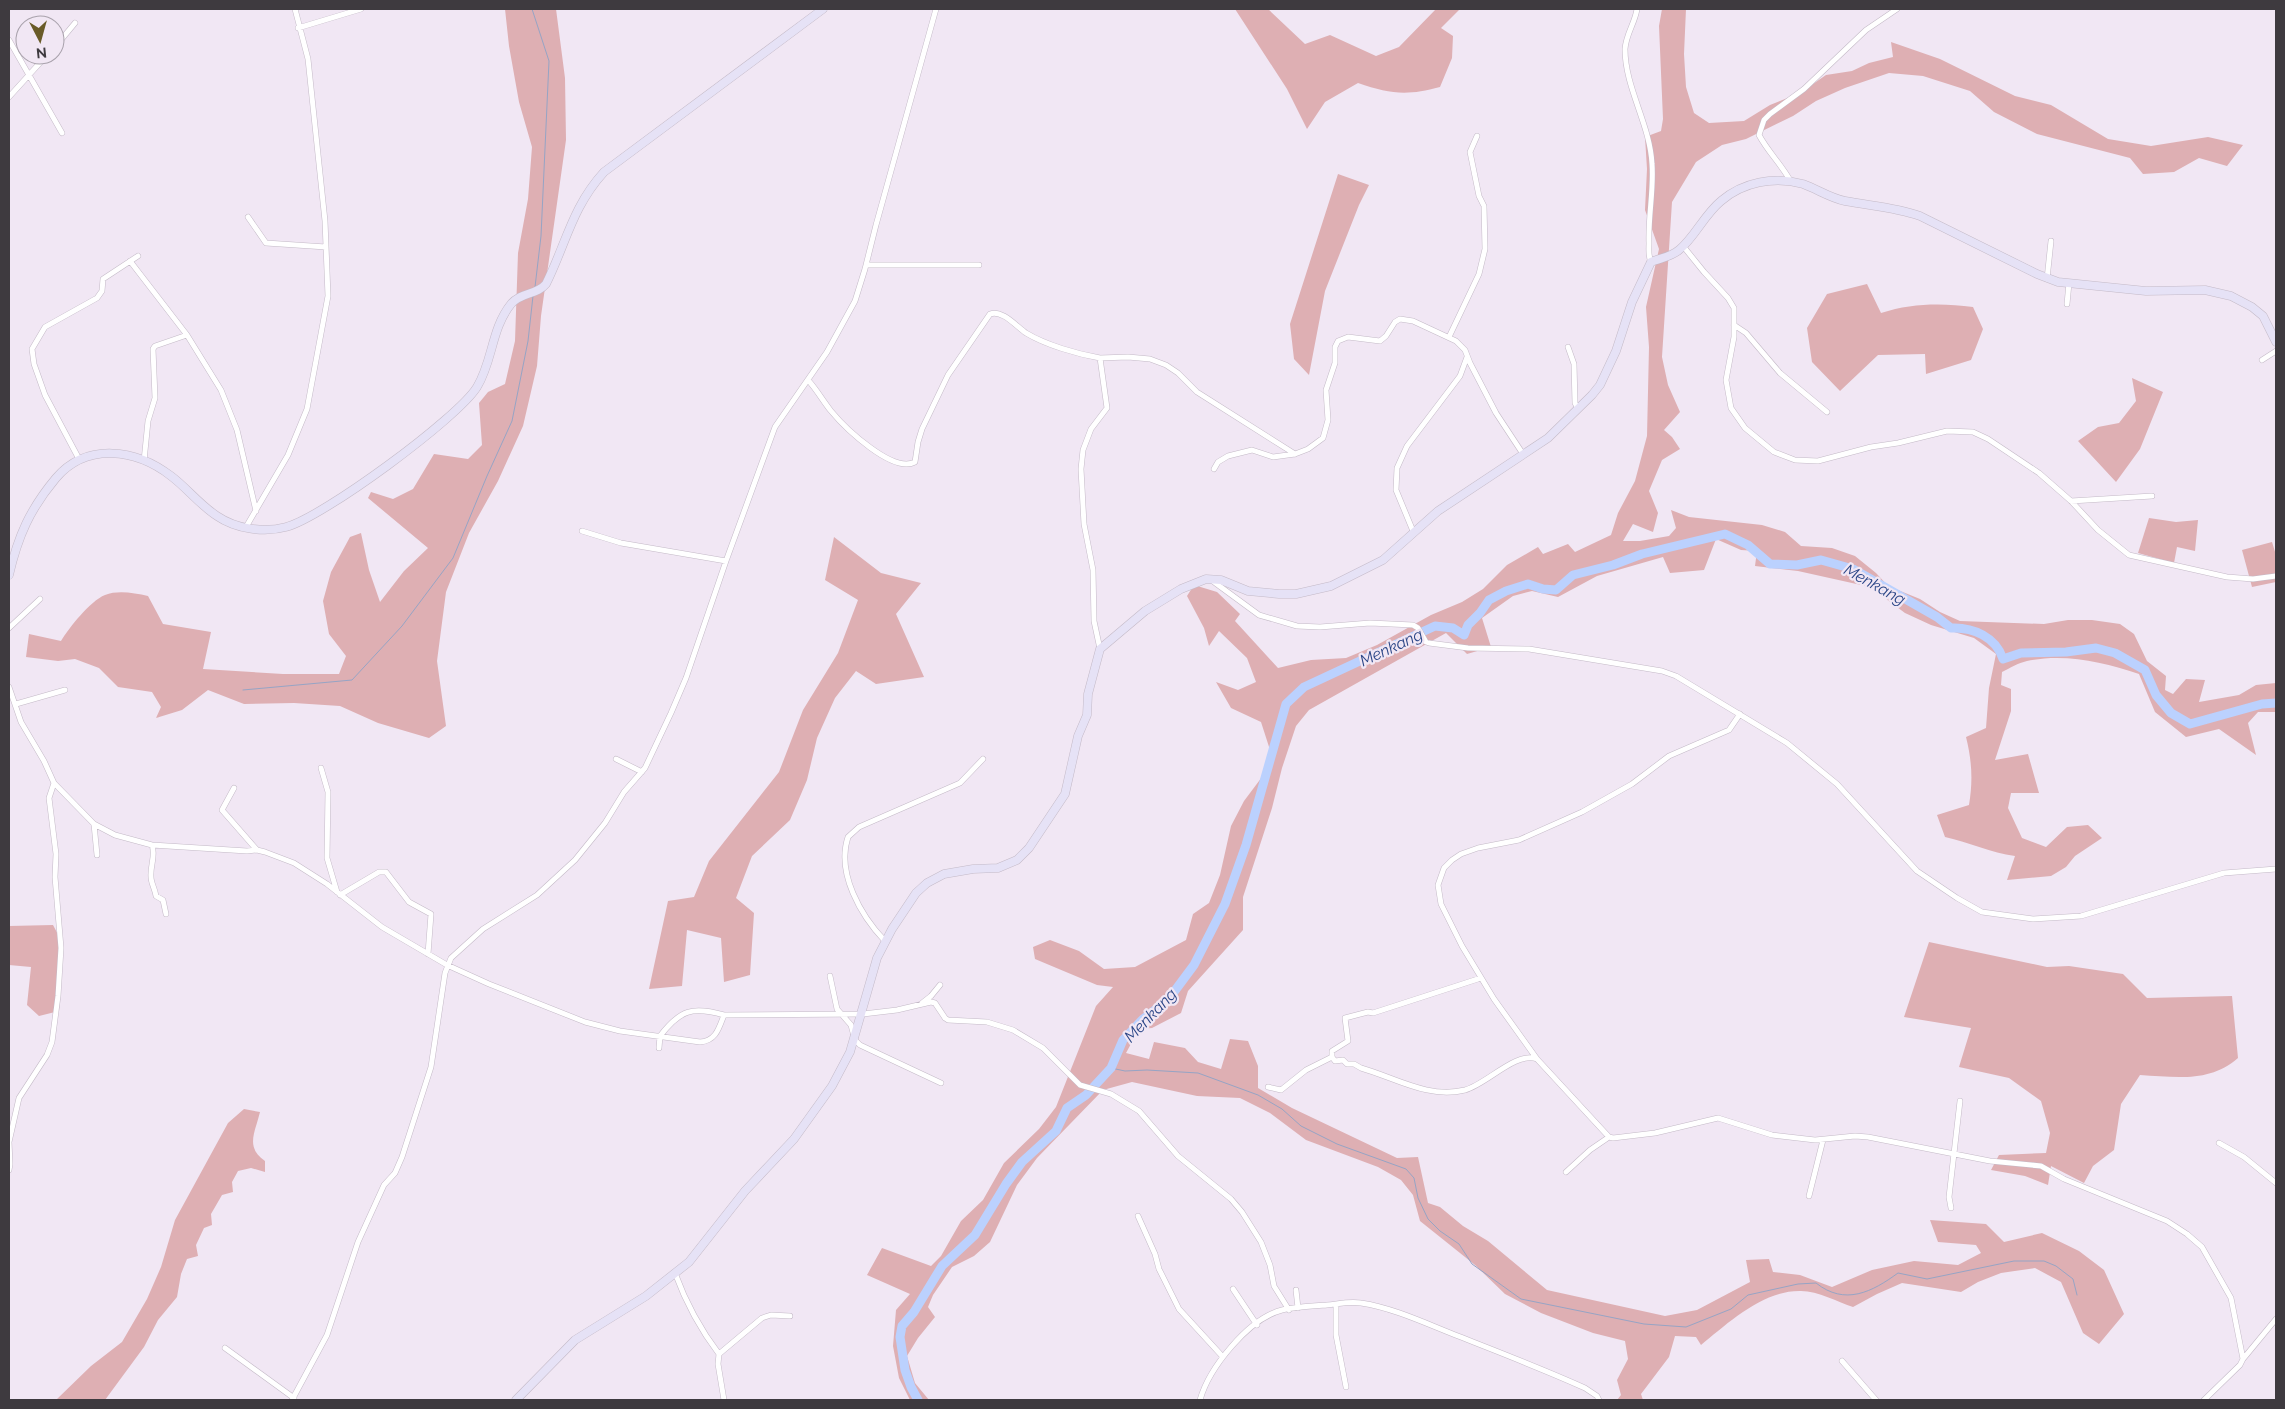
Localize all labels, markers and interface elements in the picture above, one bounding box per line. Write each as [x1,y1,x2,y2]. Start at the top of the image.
north arrow [15,15,65,65]
text: N [35,44,48,61]
water label: Menkang [1841,560,1909,609]
water label: Menkang [1357,624,1426,670]
water label: Menkang [1120,984,1181,1046]

